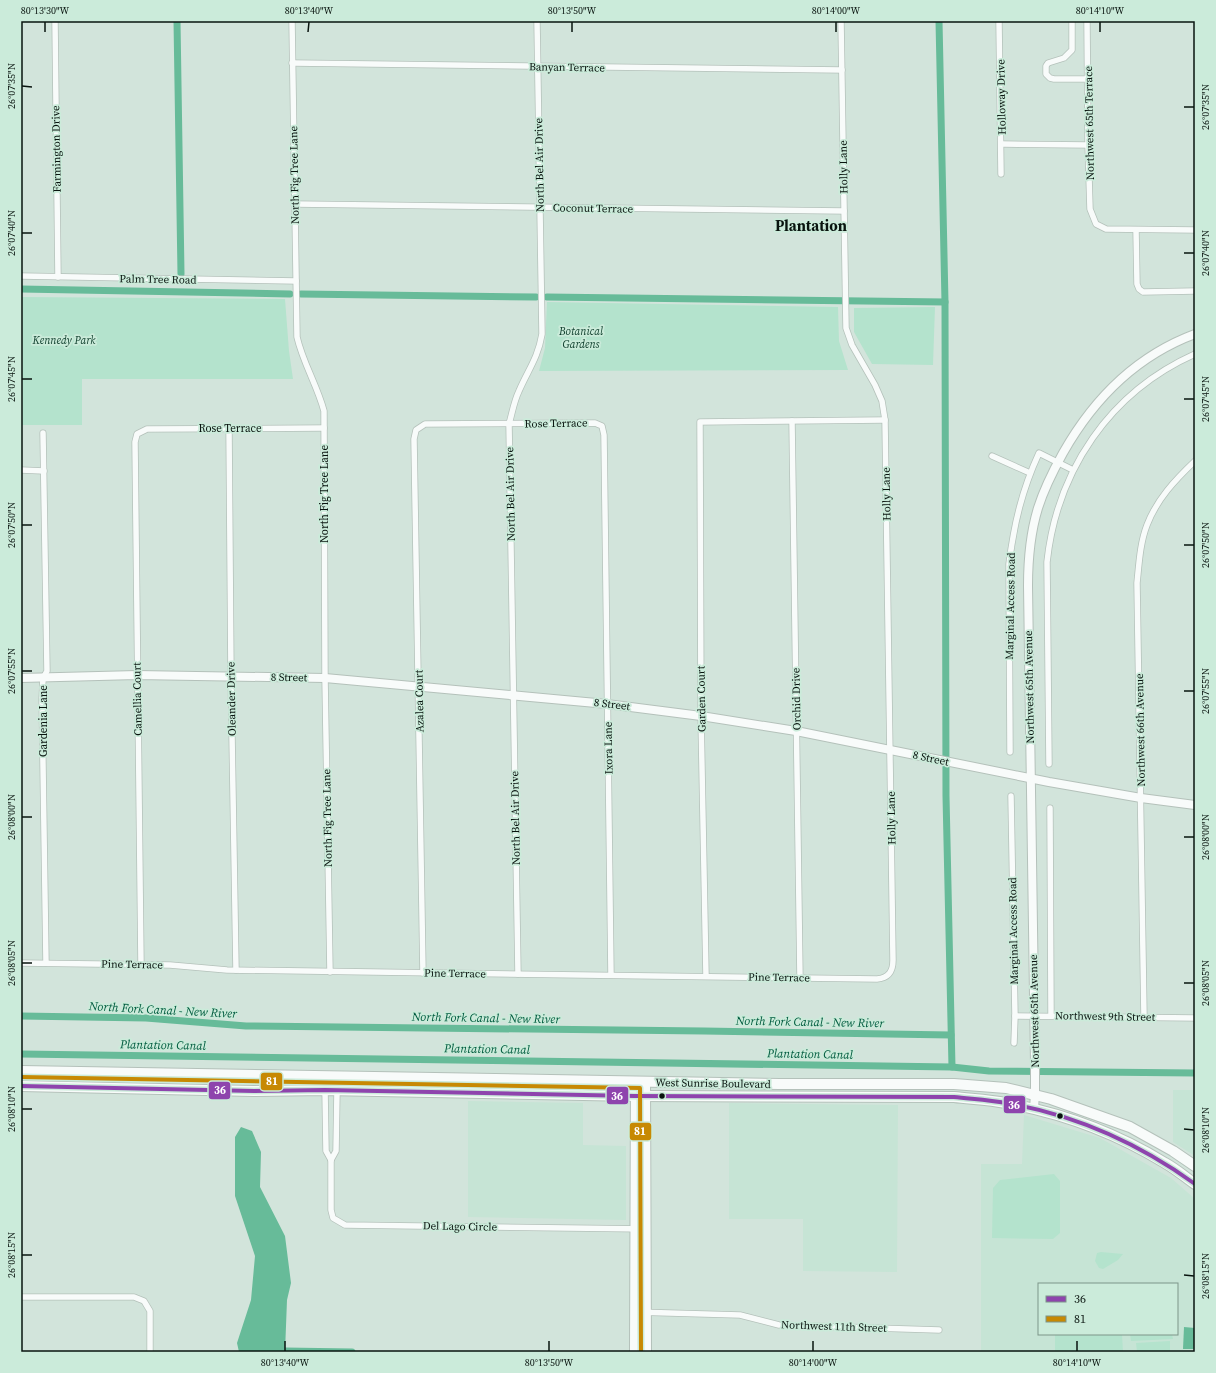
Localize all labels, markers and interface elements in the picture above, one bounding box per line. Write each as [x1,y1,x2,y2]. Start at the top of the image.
text: 80°13'30"W [21,4,70,17]
text: 80°13'40"W [285,4,334,17]
text: 80°13'50"W [548,4,597,17]
text: 80°14'00"W [812,4,861,17]
text: 80°14'10"W [1076,4,1125,17]
street label: Banyan Terrace [529,59,606,76]
street label: Holloway Drive [993,59,1010,135]
text: 26°07'35"N [5,63,18,109]
street label: Northwest 65th Terrace [1081,65,1098,180]
text: 26°07'35"N [1199,84,1212,130]
street label: Farmington Drive [48,105,65,193]
street label: North Bel Air Drive [531,117,548,212]
street label: North Fig Tree Lane [286,125,303,224]
street label: Holly Lane [836,140,851,194]
street label: Coconut Terrace [553,200,634,217]
text: 26°07'40"N [5,210,18,256]
district label: Plantation [775,215,847,236]
text: 26°07'40"N [1199,230,1212,276]
street label: Palm Tree Road [119,271,197,288]
park label: Botanical Gardens [558,324,604,352]
park label: Kennedy Park [31,333,96,348]
text: 26°07'45"N [5,356,18,402]
text: 26°07'45"N [1199,376,1212,422]
street label: Rose Terrace [524,415,588,432]
street label: Rose Terrace [198,421,262,436]
street label: North Fig Tree Lane [317,445,332,543]
street label: North Bel Air Drive [502,446,519,541]
street label: Holly Lane [879,467,894,521]
text: 26°07'50"N [5,502,18,548]
text: 26°07'50"N [1199,522,1212,568]
street label: Marginal Access Road [1002,551,1019,660]
street label: Northwest 65th Avenue [1021,630,1038,744]
text: 26°07'55"N [5,648,18,694]
street label: Oleander Drive [223,661,240,736]
street label: Camellia Court [129,662,146,736]
street label: Garden Court [693,665,710,732]
street label: Orchid Drive [788,667,805,731]
text: 26°07'55"N [1199,668,1212,714]
street label: Azalea Court [411,669,428,732]
street label: 8 Street [271,670,308,685]
street label: Northwest 66th Avenue [1132,673,1149,787]
street label: Gardenia Lane [36,685,51,757]
street label: 8 Street [593,695,631,714]
street label: Ixora Lane [601,721,616,775]
street label: 8 Street [911,747,951,770]
street label: North Fig Tree Lane [319,768,336,867]
street label: North Bel Air Drive [507,770,524,865]
street label: Holly Lane [884,791,899,845]
text: 26°08'00"N [5,794,18,840]
text: 26°08'00"N [1199,814,1212,860]
street label: Marginal Access Road [1005,876,1022,985]
text: 26°08'05"N [5,940,18,986]
street label: Northwest 65th Avenue [1026,954,1043,1068]
street label: Pine Terrace [101,956,163,973]
text: 26°08'05"N [1199,960,1212,1006]
street label: Pine Terrace [424,965,486,982]
street label: Pine Terrace [748,969,810,986]
water label: North Fork Canal - New River [88,998,239,1022]
street label: Northwest 9th Street [1055,1008,1156,1025]
water label: North Fork Canal - New River [411,1009,561,1027]
water label: North Fork Canal - New River [735,1013,885,1031]
water label: Plantation Canal [119,1036,207,1054]
water label: Plantation Canal [443,1040,531,1058]
water label: Plantation Canal [766,1045,854,1063]
line badge: 81 [260,1072,283,1091]
text: 81 [266,1074,278,1089]
street label: West Sunrise Boulevard [655,1075,772,1092]
line badge: 36 [208,1081,231,1100]
text: 36 [214,1083,226,1098]
text: 26°08'10"N [5,1086,18,1132]
line badge: 36 [606,1086,629,1105]
text: 36 [611,1089,623,1104]
unlabelled marker [657,1091,667,1101]
line badge: 36 [1003,1095,1026,1114]
text: 36 [1008,1098,1020,1113]
text: 26°08'10"N [1199,1107,1212,1153]
unlabelled marker [1055,1111,1065,1121]
line badge: 81 [629,1122,652,1141]
text: 81 [634,1124,646,1139]
street label: Del Lago Circle [423,1218,498,1235]
text: 26°08'15"N [5,1232,18,1278]
text: 26°08'15"N [1199,1253,1212,1299]
legend [1038,1283,1178,1335]
text: 36 [1074,1291,1086,1307]
text: 81 [1074,1311,1086,1327]
street label: Northwest 11th Street [781,1317,887,1336]
text: 80°13'40"W [261,1356,310,1369]
text: 80°13'50"W [525,1356,574,1369]
text: 80°14'00"W [789,1356,838,1369]
text: 80°14'10"W [1053,1356,1102,1369]

